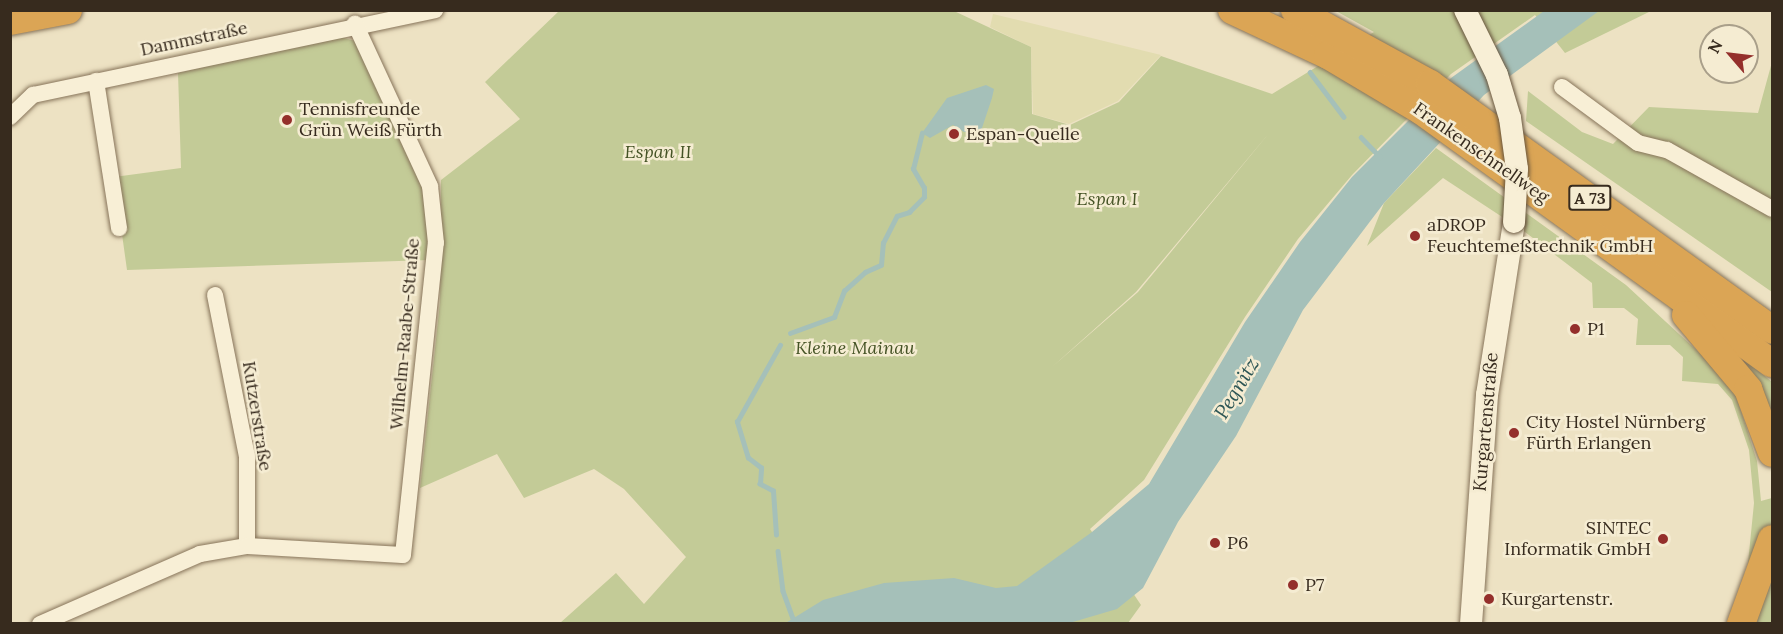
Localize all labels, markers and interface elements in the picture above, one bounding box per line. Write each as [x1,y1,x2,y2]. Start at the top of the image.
street label: Dammstraße [138,17,250,61]
north arrow [1699,24,1759,84]
text: N [1703,36,1727,57]
street label: Frankenschnellweg [1409,98,1553,208]
place label: Tennisfreunde Grün Weiß Fürth [299,99,442,142]
marker: Tennisfreunde Grün Weiß Fürth [280,113,294,127]
place label: Espan-Quelle [966,123,1080,145]
marker: Espan-Quelle [947,127,961,141]
park label: Espan II [625,141,691,163]
road number: A 73 [1568,185,1612,211]
park label: Espan I [1077,188,1137,210]
place label: aDROP Feuchtemeßtechnik GmbH [1427,215,1653,258]
marker: aDROP Feuchtemeßtechnik GmbH [1408,229,1422,243]
street label: Wilhelm-Raabe-Straße [386,237,424,431]
place label: P1 [1587,318,1604,340]
marker: P1 [1568,322,1582,336]
park label: Kleine Mainau [795,337,915,359]
street label: Kurgartenstraße [1469,352,1503,492]
water label: Pegnitz [1208,353,1264,423]
street label: Kutzerstraße [238,360,276,472]
place label: City Hostel Nürnberg Fürth Erlangen [1526,412,1705,454]
marker: City Hostel Nürnberg Fürth Erlangen [1507,426,1521,440]
place label: SINTEC Informatik GmbH [1504,518,1651,560]
place label: P6 [1227,532,1248,554]
marker: SINTEC Informatik GmbH [1656,532,1670,546]
marker: P6 [1208,536,1222,550]
place label: P7 [1305,574,1324,596]
marker: P7 [1286,578,1300,592]
place label: Kurgartenstr. [1501,588,1613,610]
marker: Kurgartenstr. [1482,592,1496,606]

